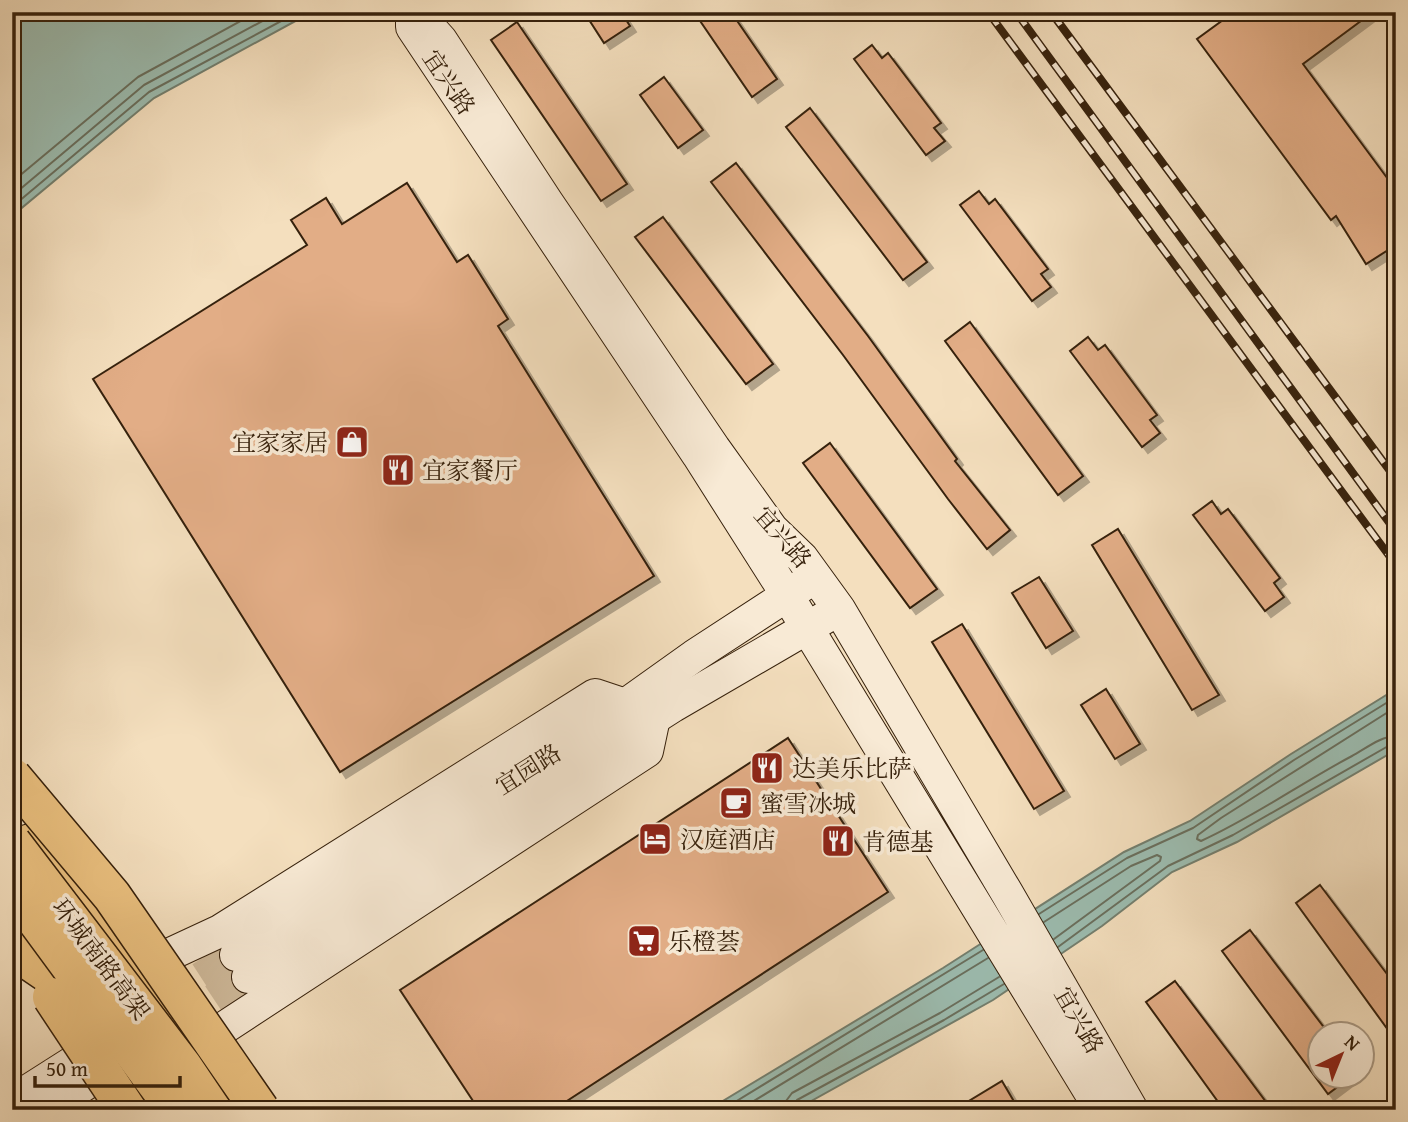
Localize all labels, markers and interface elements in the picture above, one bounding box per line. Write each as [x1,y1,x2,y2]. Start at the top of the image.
street label: 宜兴路 [414,42,484,122]
shop icon: 宜家家居 [333,423,371,461]
place label: 宜家家居 [232,425,328,460]
restaurant icon: 宜家餐厅 [379,451,417,489]
place label: 宜家餐厅 [422,453,518,488]
street label: 宜兴路 [746,498,820,576]
street label: 宜园路 [488,735,568,803]
restaurant icon: 达美乐比萨 [748,749,786,787]
place label: 达美乐比萨 [792,751,912,786]
cafe icon: 蜜雪冰城 [717,784,755,822]
place label: 蜜雪冰城 [760,786,856,821]
hotel icon: 汉庭酒店 [636,820,674,858]
place label: 汉庭酒店 [680,822,776,857]
restaurant icon: 肯德基 [819,822,857,860]
place label: 肯德基 [862,824,934,859]
street label: 环城南路高架 [44,891,158,1027]
supermarket icon: 乐橙荟 [625,922,663,960]
place label: 乐橙荟 [668,924,740,959]
street label: 宜兴路 [1046,980,1112,1060]
north arrow [1306,1020,1376,1090]
text: N [1338,1028,1367,1057]
scale bar [35,1045,180,1089]
text: 50 m [46,1053,88,1084]

